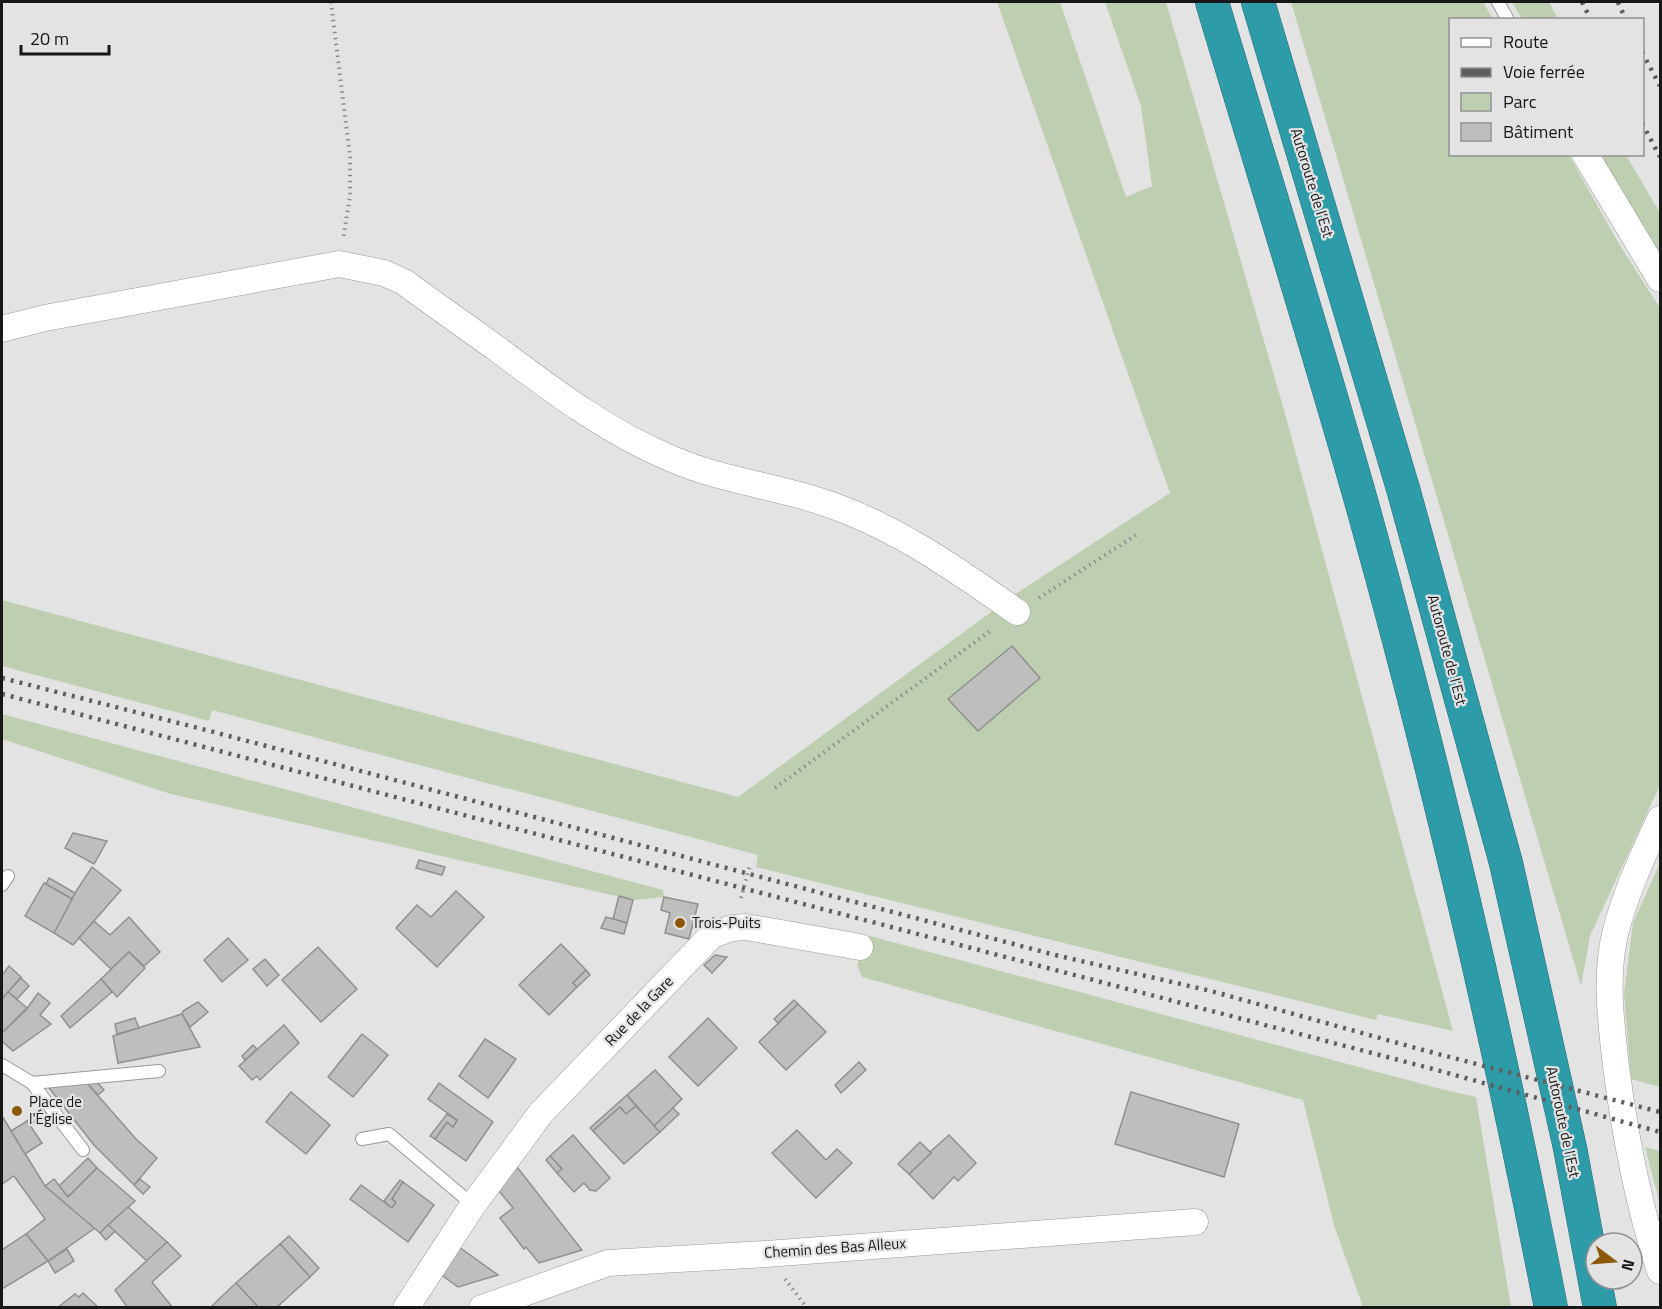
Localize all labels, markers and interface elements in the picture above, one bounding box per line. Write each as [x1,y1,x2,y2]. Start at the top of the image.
scale bar [21,18,110,56]
legend [1449,18,1644,156]
text: 20 m [30,25,69,52]
text: Route [1503,28,1548,55]
text: Voie ferrée [1503,58,1585,85]
text: Parc [1503,88,1537,115]
text: Bâtiment [1503,118,1574,145]
street label: Autoroute de l’Est [1285,125,1340,241]
street label: Autoroute de l’Est [1422,592,1473,708]
place label: Trois-Puits [692,911,761,934]
marker: Trois-Puits [673,916,687,930]
street label: Rue de la Gare [599,970,678,1051]
street label: Autoroute de l’Est [1540,1064,1587,1180]
place label: Place de l'Église [29,1090,82,1130]
marker: Place de l'Église [10,1104,24,1118]
street label: Chemin des Bas Alleux [763,1231,907,1264]
north arrow [1584,1231,1644,1291]
text: N [1615,1256,1641,1274]

